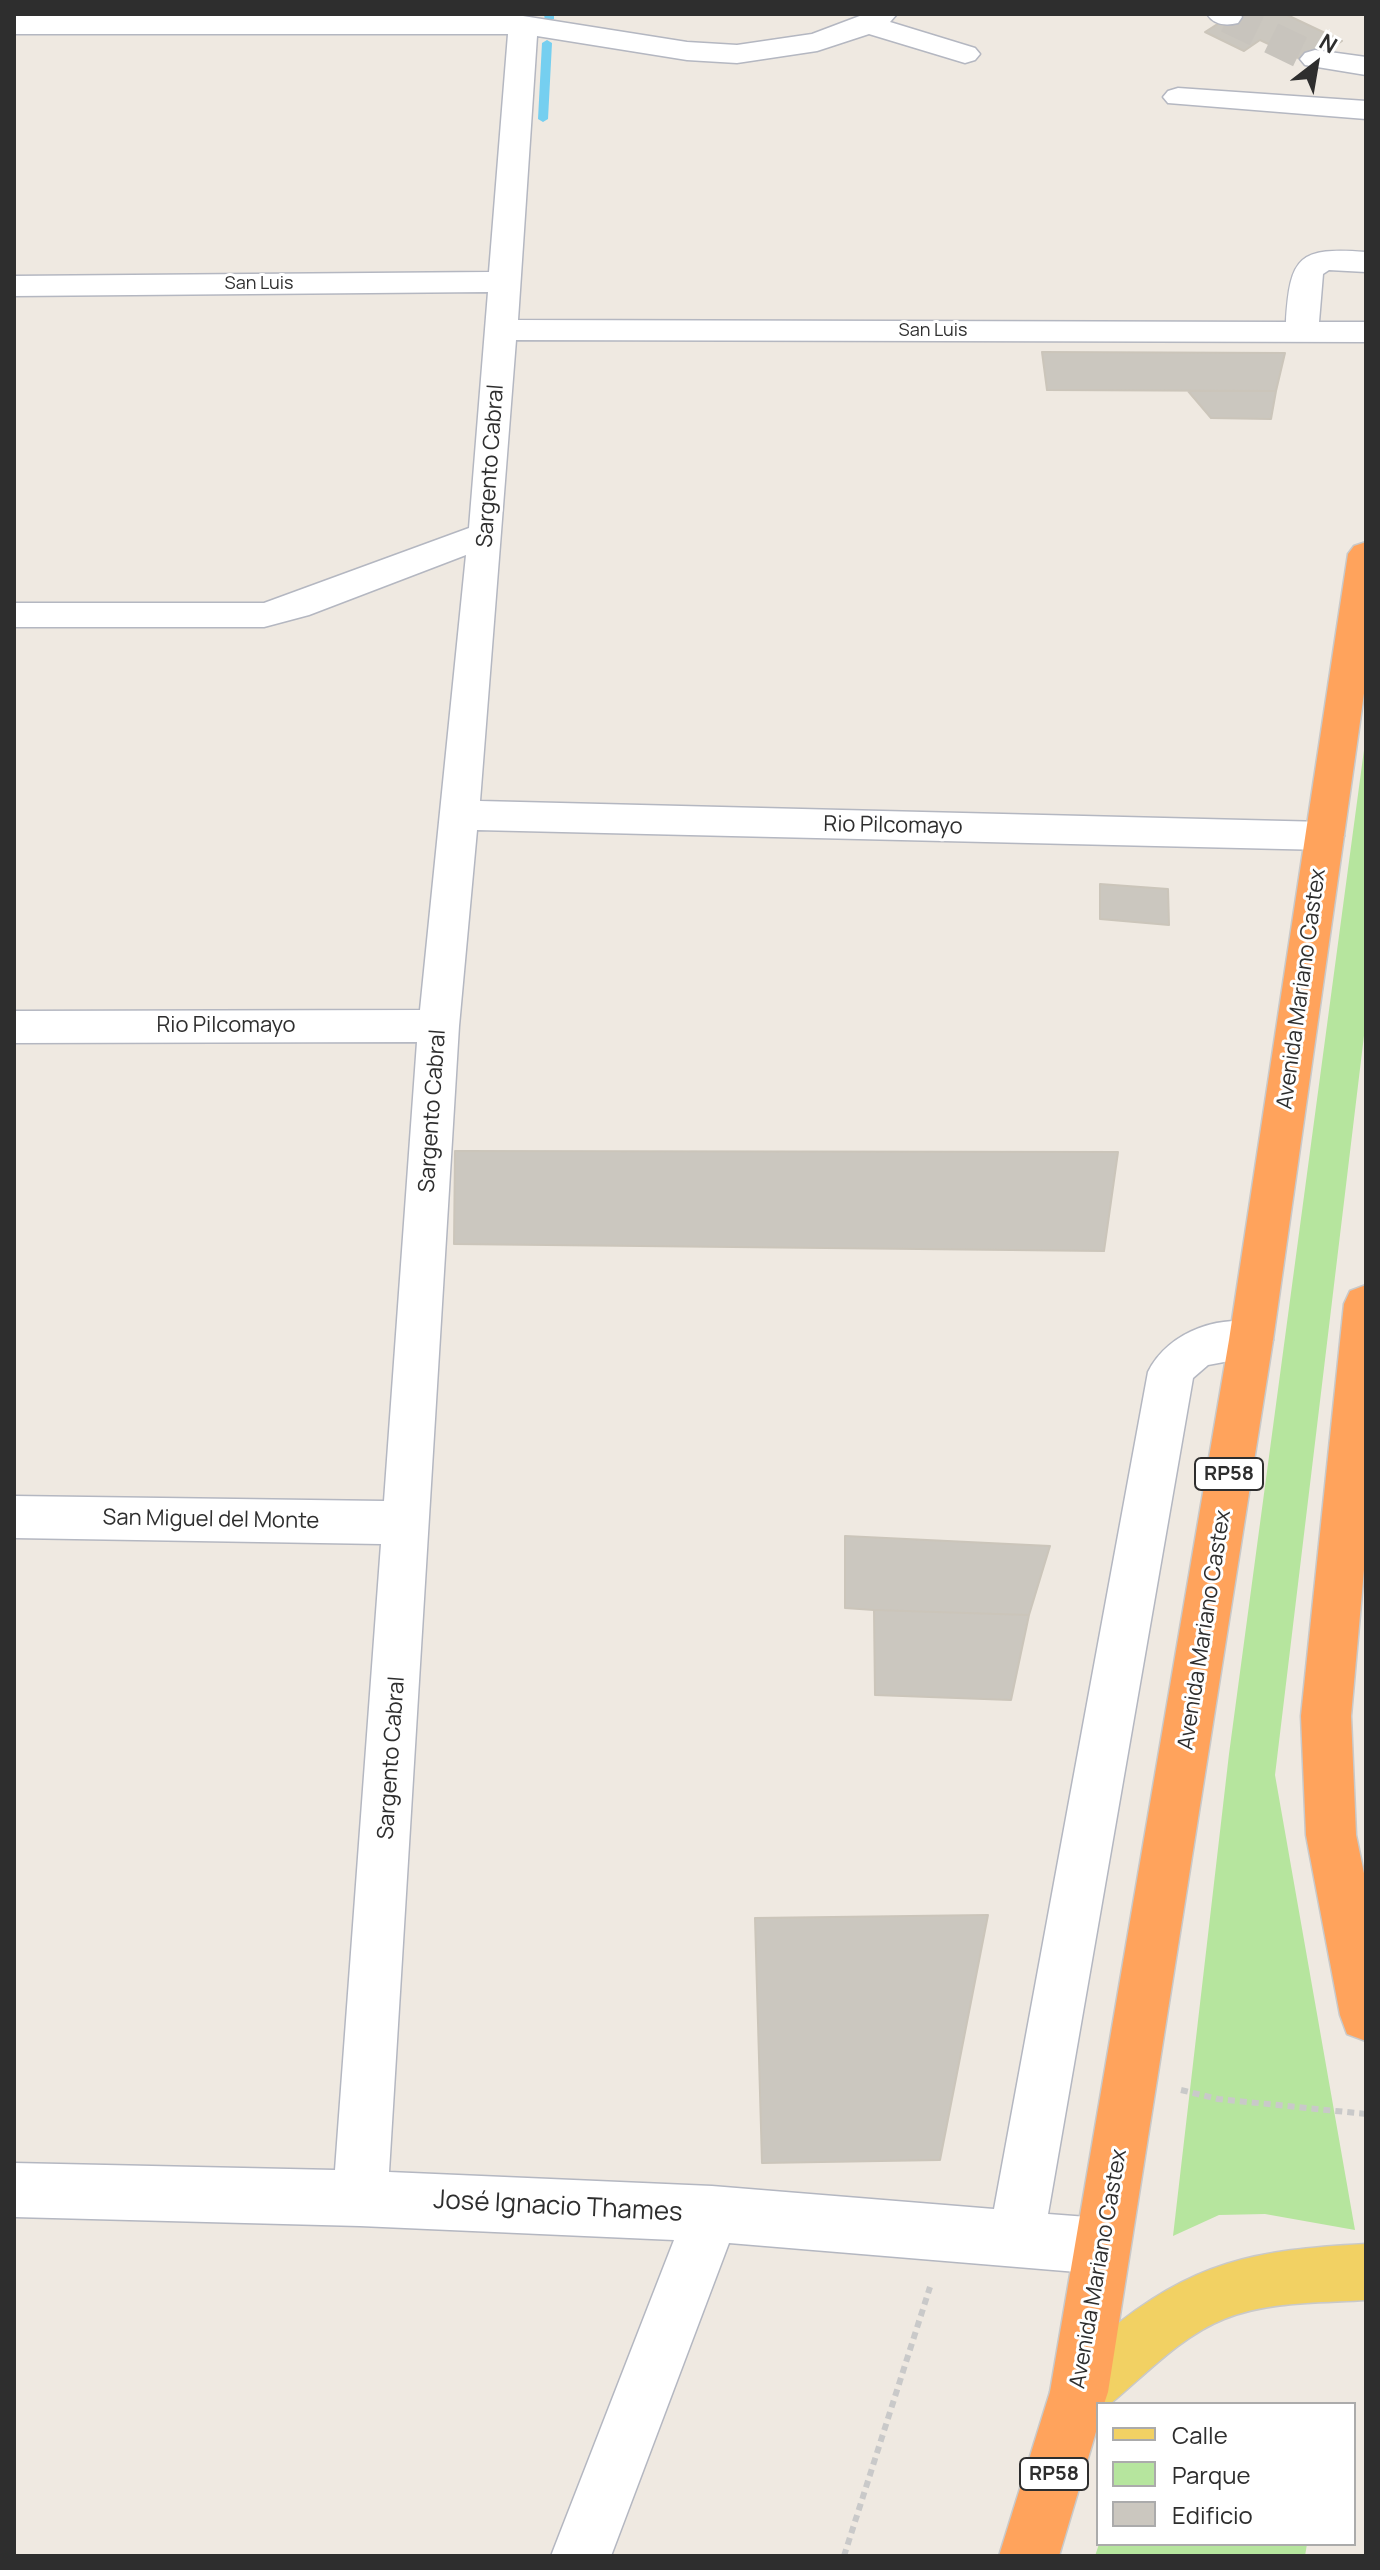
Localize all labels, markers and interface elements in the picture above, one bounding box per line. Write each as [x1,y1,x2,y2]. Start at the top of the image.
north arrow [1276,24,1356,104]
text: N [1314,26,1343,60]
street label: San Luis [225,273,293,295]
street label: San Luis [899,320,967,342]
street label: Sargento Cabral [472,384,510,548]
street label: Rio Pilcomayo [823,812,963,840]
street label: Avenida Mariano Castex [1272,867,1332,1111]
street label: Rio Pilcomayo [156,1013,296,1039]
street label: Sargento Cabral [414,1029,452,1193]
road number: RP58 [1195,1458,1263,1490]
street label: San Miguel del Monte [102,1505,320,1535]
street label: Avenida Mariano Castex [1173,1508,1237,1752]
street label: Sargento Cabral [373,1676,411,1840]
street label: Avenida Mariano Castex [1065,2147,1133,2391]
street label: José Ignacio Thames [433,2185,683,2229]
legend [1096,2402,1356,2546]
text: Calle [1172,2418,1228,2451]
road number: RP58 [1020,2458,1088,2490]
text: Parque [1172,2458,1250,2491]
text: Edificio [1172,2498,1253,2531]

